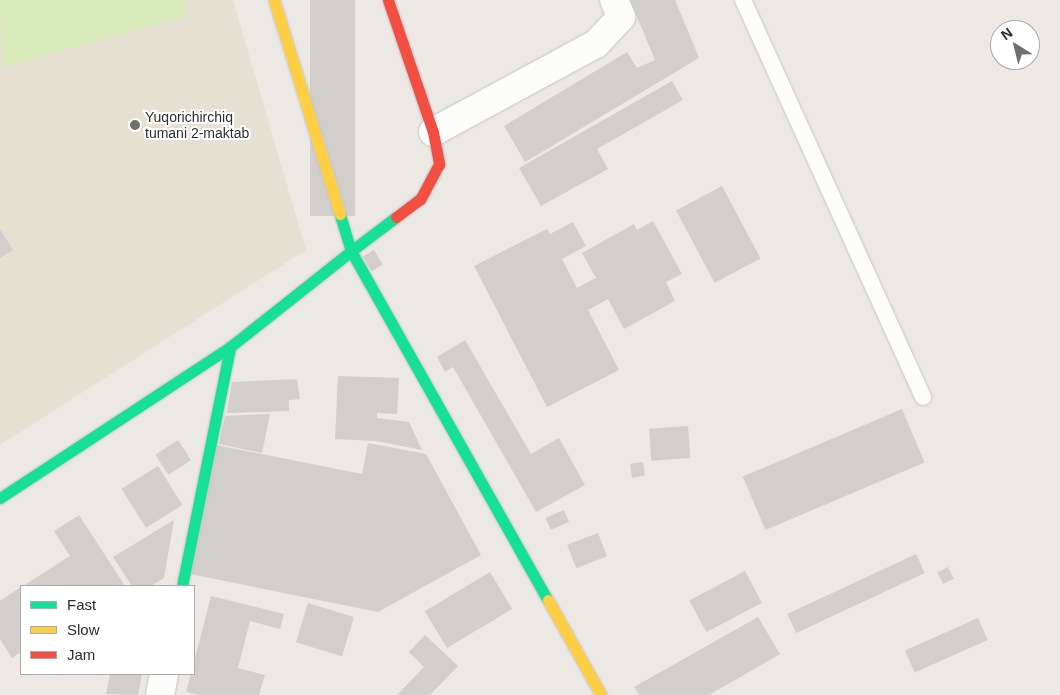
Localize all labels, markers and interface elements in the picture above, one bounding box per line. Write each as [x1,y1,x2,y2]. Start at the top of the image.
north arrow [990,20,1040,70]
text: N [998,24,1016,43]
place label: Yuqorichirchiq tumani 2-maktab [145,109,249,142]
marker: Yuqorichirchiq tumani 2-maktab [129,119,141,131]
legend [20,585,195,675]
text: Fast [67,596,96,613]
text: Slow [67,621,100,638]
text: Jam [67,646,95,663]

